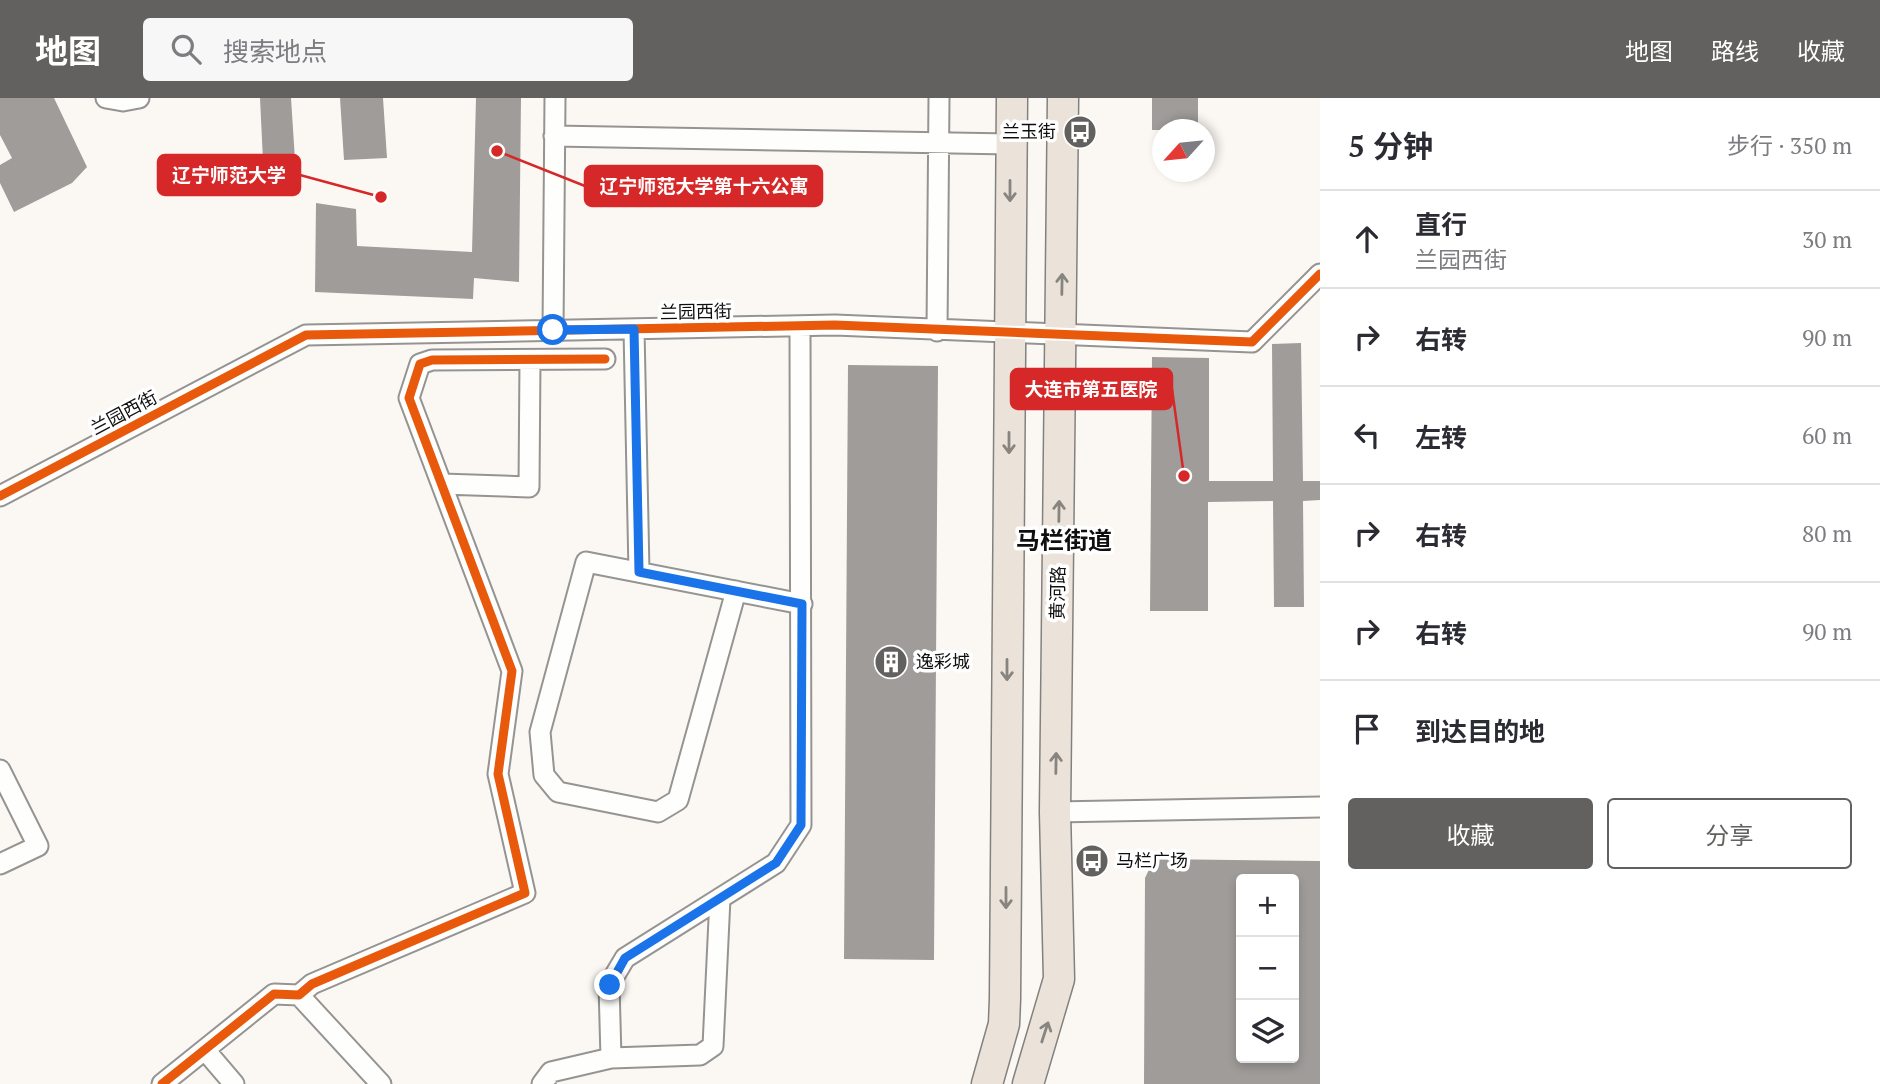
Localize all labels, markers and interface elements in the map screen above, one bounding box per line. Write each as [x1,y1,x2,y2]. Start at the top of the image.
search box [143,18,633,81]
text: 地图 [35,29,101,72]
icon: search [167,30,205,68]
text: 搜索地点 [223,34,327,68]
text: 地图 [1625,35,1673,67]
text: 路线 [1711,35,1759,67]
text: 收藏 [1797,35,1845,67]
bus stop icon: 兰玉街 [1061,113,1099,151]
place label: 兰玉街 [1002,119,1056,143]
north arrow [1152,119,1215,182]
text: 5 分钟 [1348,126,1433,166]
text: 步行 · 350 m [1727,130,1852,161]
callout: 辽宁师范大学 [158,155,300,195]
text: 辽宁师范大学 [172,162,286,187]
callout: 辽宁师范大学第十六公寓 [585,166,822,206]
text: 辽宁师范大学第十六公寓 [599,173,809,198]
one-way arrow [1003,179,1017,202]
text: 直行 [1415,207,1467,241]
icon: ahead [1348,220,1386,258]
text: 30 m [1802,224,1852,255]
text: 兰园西街 [1415,244,1507,275]
one-way arrow [1055,273,1068,296]
street label: 兰园西街 [660,298,732,324]
route start [537,314,568,345]
icon: right [1348,318,1386,356]
text: 右转 [1415,322,1467,356]
text: 90 m [1802,322,1852,353]
callout: 大连市第五医院 [1011,369,1172,409]
text: 大连市第五医院 [1024,376,1158,401]
street label: 兰园西街 [86,385,161,440]
icon: left [1348,416,1386,454]
text: 左转 [1415,420,1467,454]
text: 60 m [1802,420,1852,451]
one-way arrow [1002,431,1016,454]
one-way arrow [1052,500,1066,523]
icon: right [1348,514,1386,552]
text: 右转 [1415,518,1467,552]
text: 80 m [1802,518,1852,549]
district label: 马栏街道 [1016,524,1112,556]
street label: 黄河路 [1045,566,1069,620]
icon: right [1348,612,1386,650]
text: 右转 [1415,616,1467,650]
text: 90 m [1802,616,1852,647]
building icon: 逸彩城 [872,643,910,681]
place label: 逸彩城 [916,649,970,673]
one-way arrow [1000,658,1014,681]
icon: arrive [1348,710,1386,748]
text: 到达目的地 [1415,714,1545,748]
one-way arrow [1049,752,1063,775]
button: 收藏 [1348,798,1593,869]
button: 分享 [1607,798,1852,869]
bus stop icon: 马栏广场 [1073,842,1111,880]
place label: 马栏广场 [1116,848,1188,872]
map controls [1236,874,1299,1063]
button: + [1236,874,1299,937]
one-way arrow [999,886,1013,909]
button: − [1236,937,1299,1000]
route end [594,969,625,1000]
button: layers [1236,1000,1299,1063]
one-way arrow [1040,1021,1052,1043]

